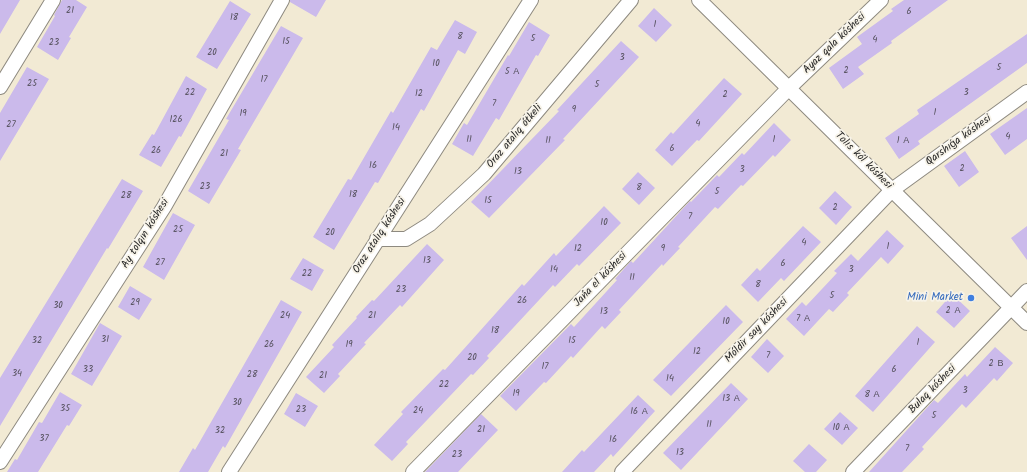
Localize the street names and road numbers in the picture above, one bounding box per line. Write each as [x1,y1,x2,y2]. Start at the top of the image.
street label: Ayaz qala kóshesi [801,11,869,77]
street label: Oraz atalıq ótkeli [484,102,546,172]
street label: Qarshıǵa kóshesi [924,113,994,169]
street label: Tolıs kól kóshesi [832,130,894,192]
street label: Oraz atalıq kóshesi [351,196,409,276]
street label: Ay tolqın kóshesi [119,197,173,271]
street label: Jańa el kóshesi [572,250,630,310]
street label: Móldir say kóshesi [723,296,791,366]
street label: Bulaq kóshesi [906,363,960,417]

